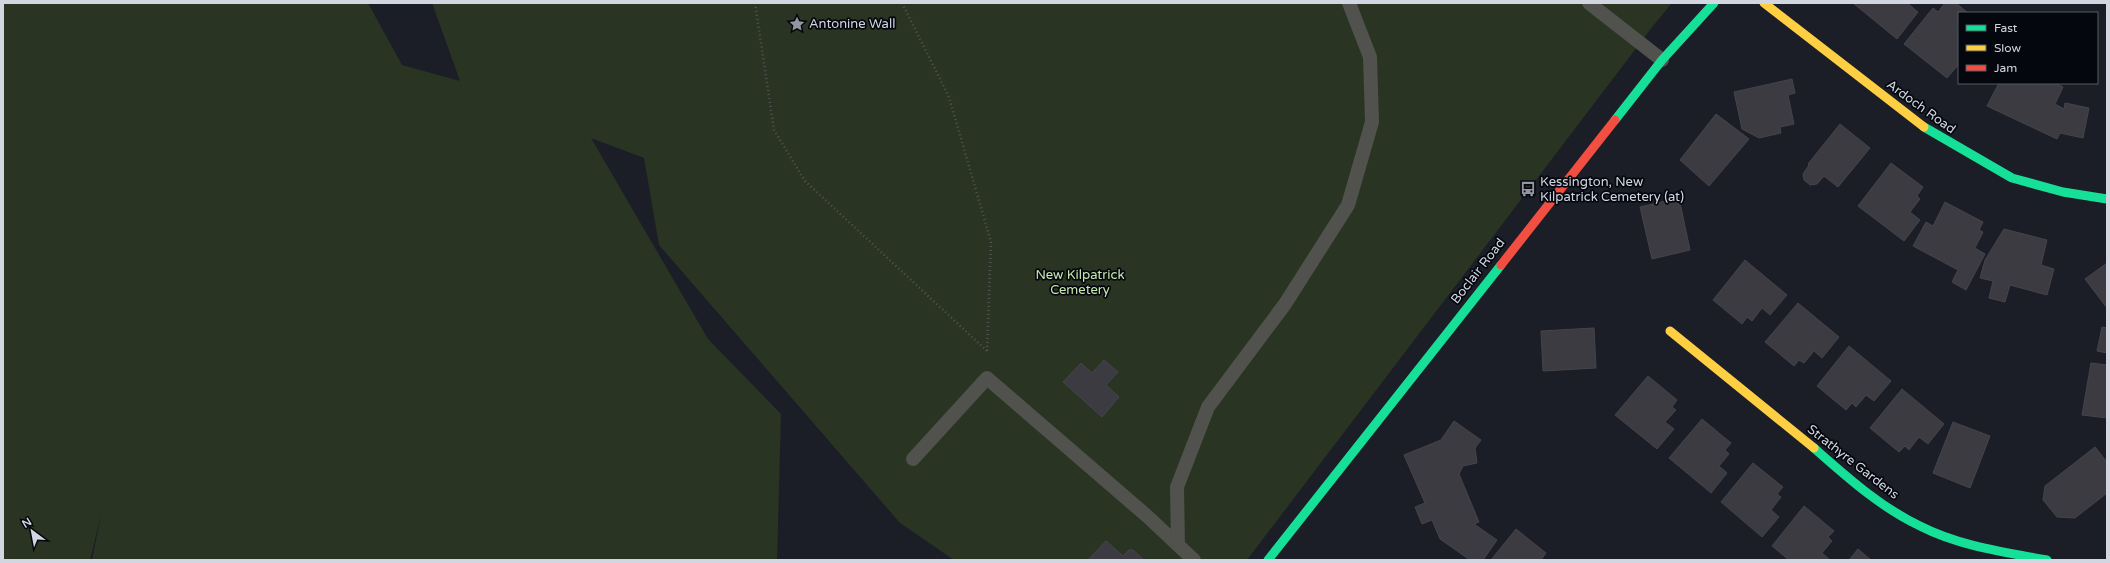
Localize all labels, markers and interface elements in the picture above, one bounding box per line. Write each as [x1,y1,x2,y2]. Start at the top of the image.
legend [1958,12,2098,84]
place icon: Antonine Wall [788,15,806,33]
place label: Antonine Wall [809,16,895,32]
text: Fast [1994,21,2018,35]
text: Slow [1994,41,2021,55]
text: Jam [1994,61,2017,75]
street label: Ardoch Road [1883,77,1959,137]
place label: Kessington, New Kilpatrick Cemetery (at) [1540,174,1684,205]
bus stop icon: Kessington, New Kilpatrick Cemetery (at) [1519,180,1537,198]
street label: Boclair Road [1448,235,1508,307]
park label: New Kilpatrick Cemetery [1036,267,1124,298]
street label: Strathyre Gardens [1804,421,1902,503]
north arrow [12,511,52,551]
text: N [20,515,34,531]

